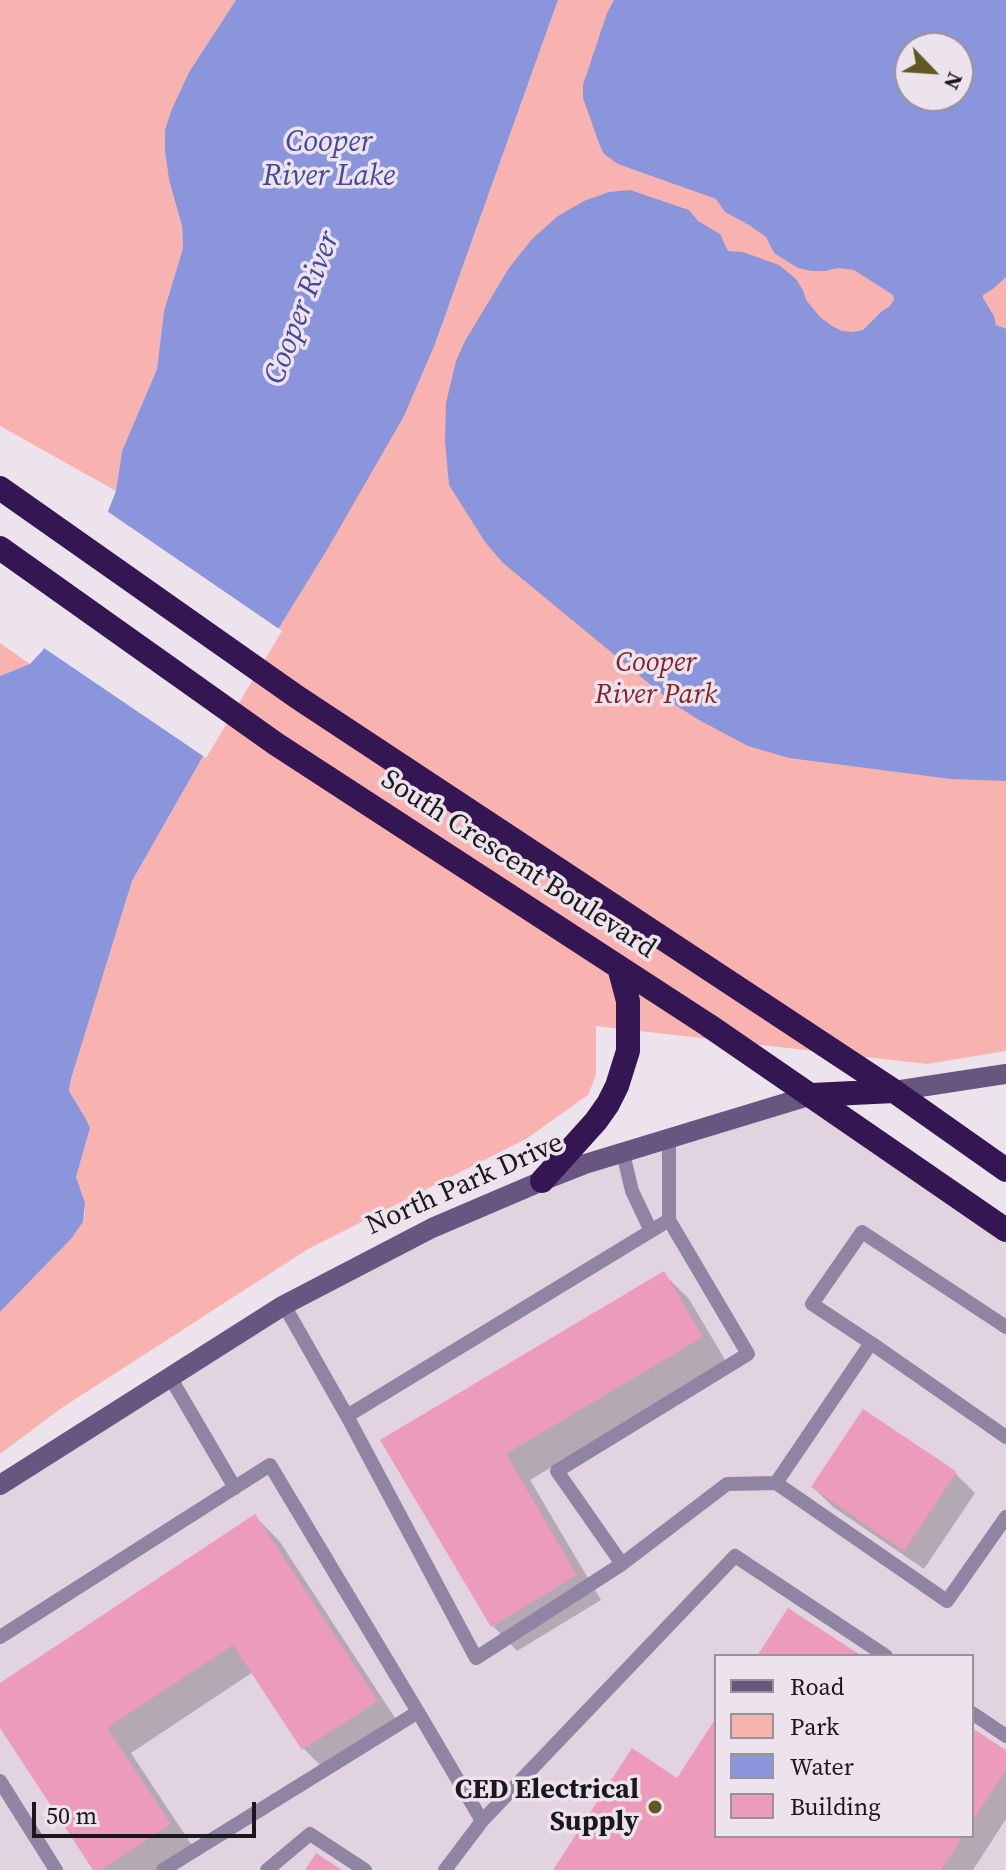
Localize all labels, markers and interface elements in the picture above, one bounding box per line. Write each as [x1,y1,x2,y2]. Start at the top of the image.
north arrow [894,32,974,112]
text: N [937,68,971,95]
water label: Cooper River Lake [263,125,395,196]
water label: Cooper River [257,227,349,389]
park label: Cooper River Park [595,647,717,713]
street label: South Crescent Boulevard [374,764,662,966]
street label: North Park Drive [361,1127,569,1243]
legend [714,1654,974,1838]
text: Road [790,1670,844,1703]
text: Park [790,1710,839,1743]
text: Water [790,1750,854,1783]
place label: CED Electrical Supply [455,1774,639,1840]
scale bar [36,1786,260,1836]
text: Building [790,1790,881,1823]
marker: CED Electrical Supply [646,1798,664,1816]
text: 50 m [46,1799,97,1832]

